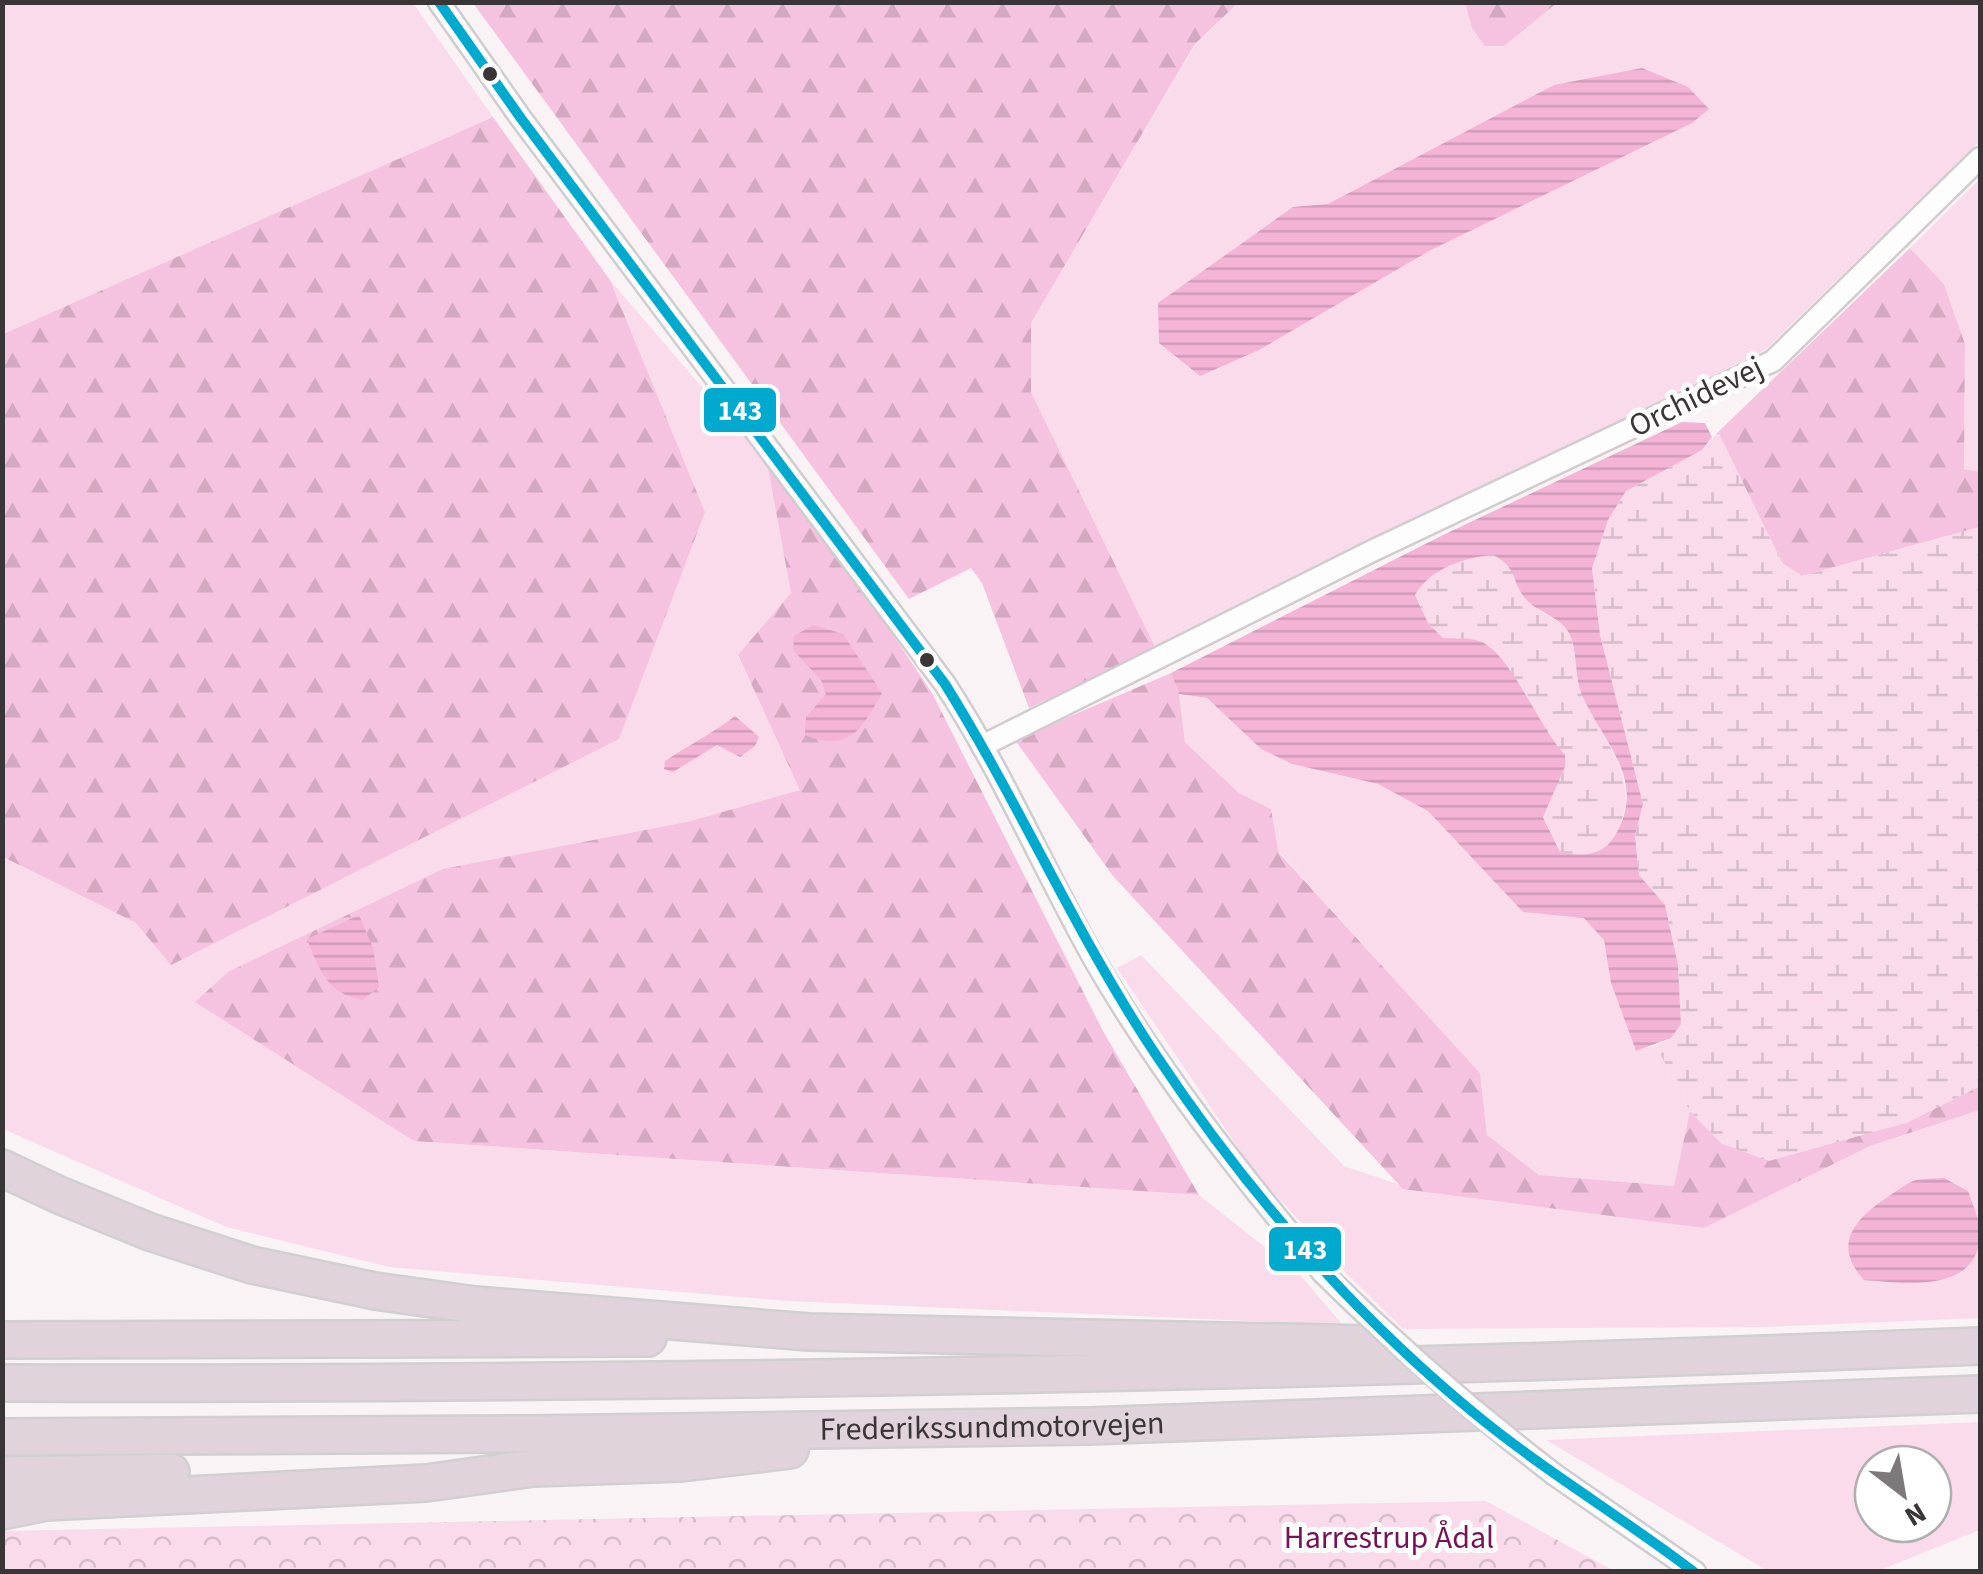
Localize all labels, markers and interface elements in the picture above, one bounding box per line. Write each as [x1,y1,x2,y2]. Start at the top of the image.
unlabelled marker [480,64,500,84]
street label: Orchidevej [1621,345,1771,449]
line badge: 143 [702,386,778,434]
text: 143 [718,391,762,431]
unlabelled marker [917,650,937,670]
line badge: 143 [1267,1225,1343,1273]
text: 143 [1283,1230,1327,1270]
street label: Frederikssundmotorvejen [819,1400,1165,1453]
north arrow [1853,1444,1953,1544]
text: N [1897,1493,1934,1537]
park label: Harrestrup Ådal [1284,1515,1494,1561]

